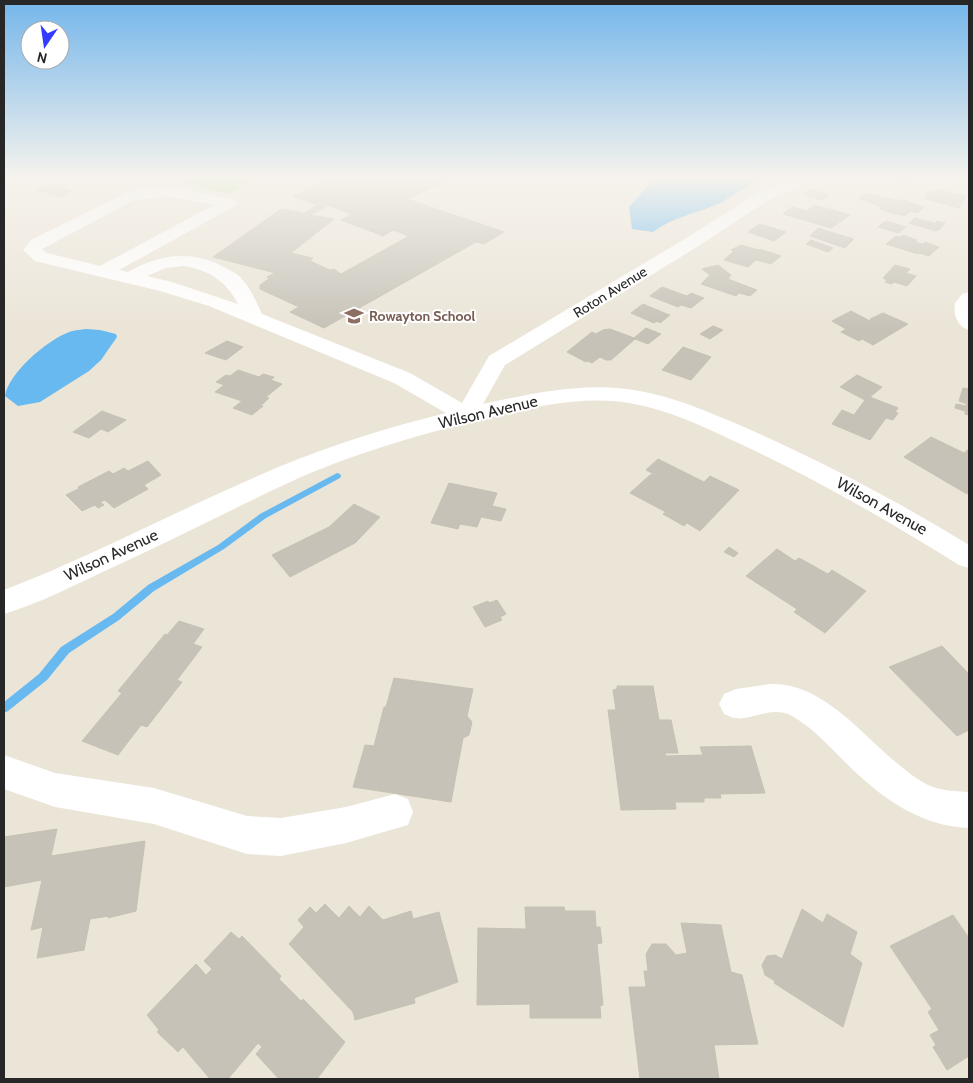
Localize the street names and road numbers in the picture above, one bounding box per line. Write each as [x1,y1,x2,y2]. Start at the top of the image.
street label: Roton Avenue [570,262,650,322]
street label: Wilson Avenue [437,391,539,433]
street label: Wilson Avenue [833,473,931,539]
street label: Wilson Avenue [61,525,161,585]

